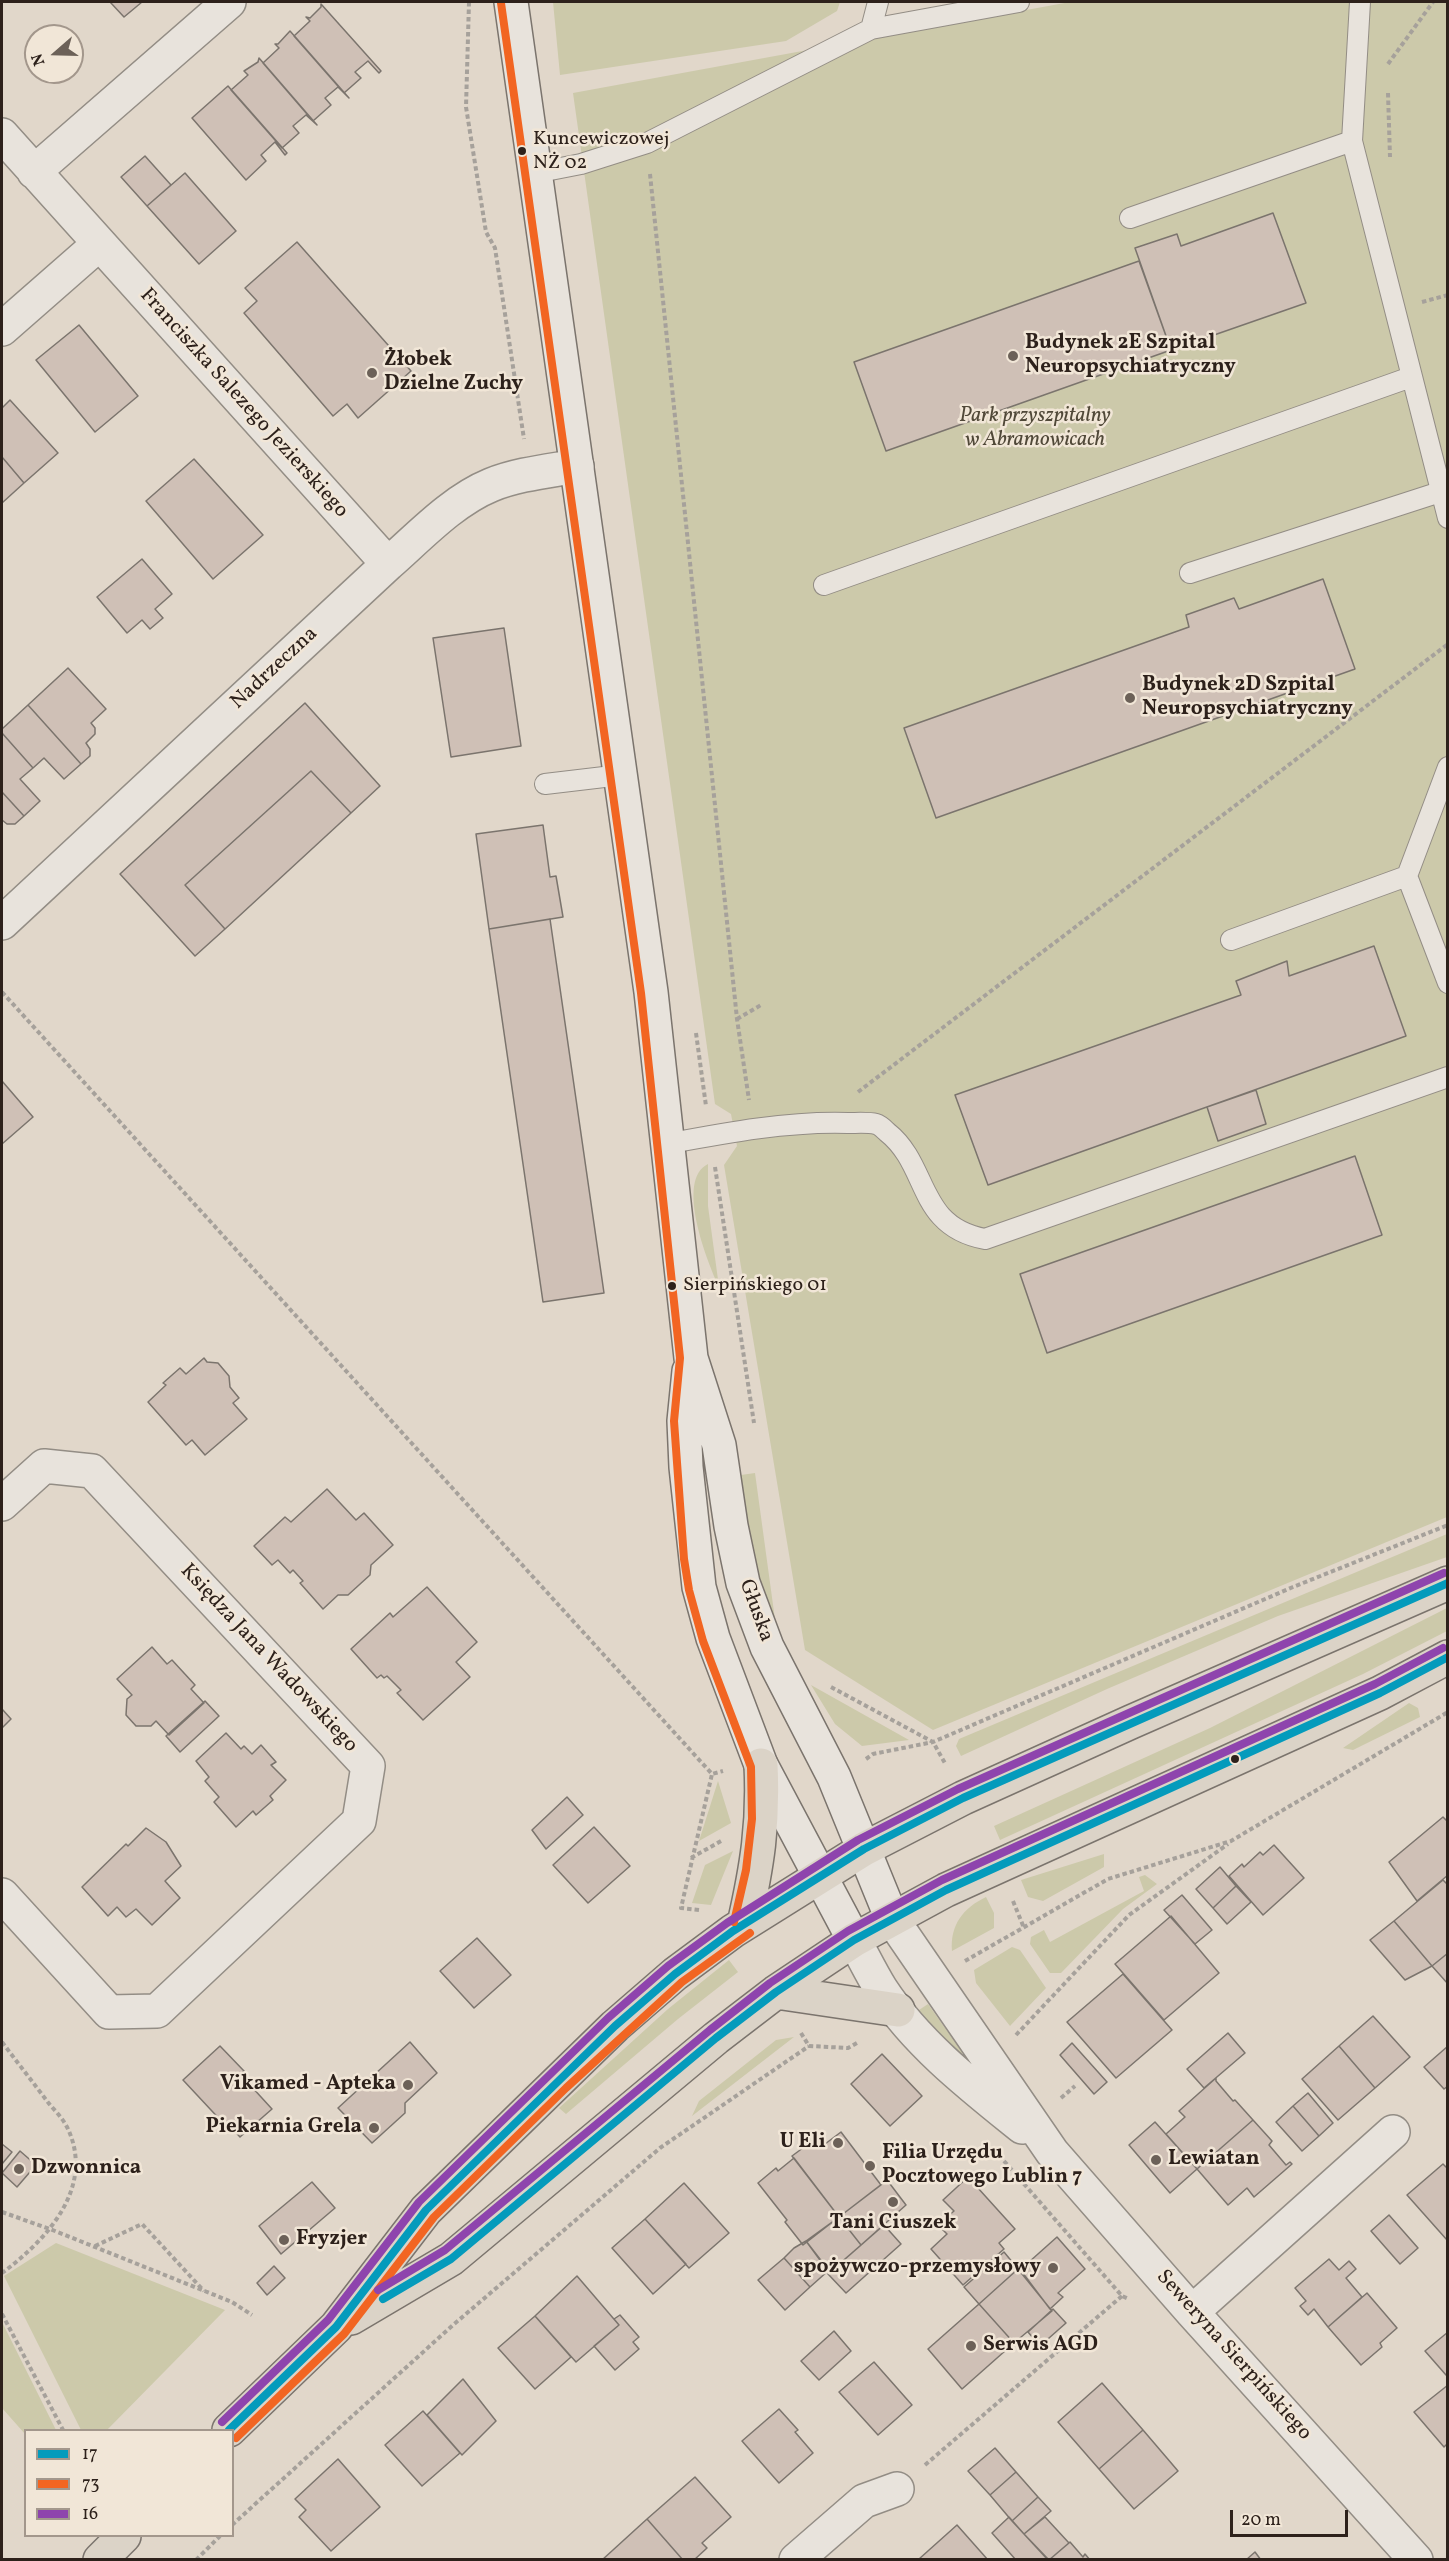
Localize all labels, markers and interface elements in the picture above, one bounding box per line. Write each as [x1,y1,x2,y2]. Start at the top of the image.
north arrow [24,24,84,84]
text: N [27,50,51,69]
place label: Kuncewiczowej NŻ 02 [533,128,669,175]
marker: Kuncewiczowej NŻ 02 [516,145,528,157]
street label: Franciszka Salezego Jezierskiego [133,284,353,524]
place label: Budynek 2E Szpital Neuropsychiatryczny [1025,331,1236,381]
place label: Żłobek Dzielne Zuchy [384,348,523,398]
marker: Budynek 2E Szpital Neuropsychiatryczny [1006,349,1020,363]
marker: Żłobek Dzielne Zuchy [365,366,379,380]
park label: Park przyszpitalny w Abramowicach [959,404,1111,454]
street label: Nadrzeczna [226,622,324,716]
place label: Budynek 2D Szpital Neuropsychiatryczny [1142,673,1353,723]
marker: Budynek 2D Szpital Neuropsychiatryczny [1123,691,1137,705]
place label: Sierpińskiego 01 [683,1274,827,1298]
marker: Sierpińskiego 01 [666,1280,678,1292]
street label: Księdza Jana Wadowskiego [174,1559,362,1759]
street label: Głuska [732,1576,778,1646]
unlabelled marker [1229,1753,1241,1765]
place label: Vikamed - Apteka [220,2072,396,2098]
marker: Vikamed - Apteka [401,2078,415,2092]
place label: Piekarnia Grela [205,2115,362,2141]
marker: Piekarnia Grela [367,2121,381,2135]
place label: U Eli [780,2130,826,2156]
marker: U Eli [831,2136,845,2150]
place label: Filia Urzędu Pocztowego Lublin 7 [882,2141,1082,2191]
place label: Lewiatan [1168,2147,1259,2173]
marker: Lewiatan [1149,2153,1163,2167]
place label: Dzwonnica [31,2156,141,2182]
marker: Filia Urzędu Pocztowego Lublin 7 [863,2159,877,2173]
marker: Dzwonnica [12,2162,26,2176]
marker: Tani Ciuszek [886,2195,900,2209]
place label: Tani Ciuszek [830,2211,956,2237]
place label: Fryzjer [296,2227,367,2253]
marker: Fryzjer [277,2233,291,2247]
place label: spożywczo-przemysłowy [794,2255,1041,2281]
marker: spożywczo-przemysłowy [1046,2261,1060,2275]
street label: Seweryna Sierpińskiego [1150,2266,1316,2446]
place label: Serwis AGD [983,2333,1098,2359]
marker: Serwis AGD [964,2339,978,2353]
legend [24,2429,234,2537]
text: 17 [82,2442,98,2467]
text: 73 [82,2472,99,2497]
scale bar [1233,2498,1352,2536]
text: 16 [82,2502,98,2527]
text: 20 m [1241,2508,1281,2533]

